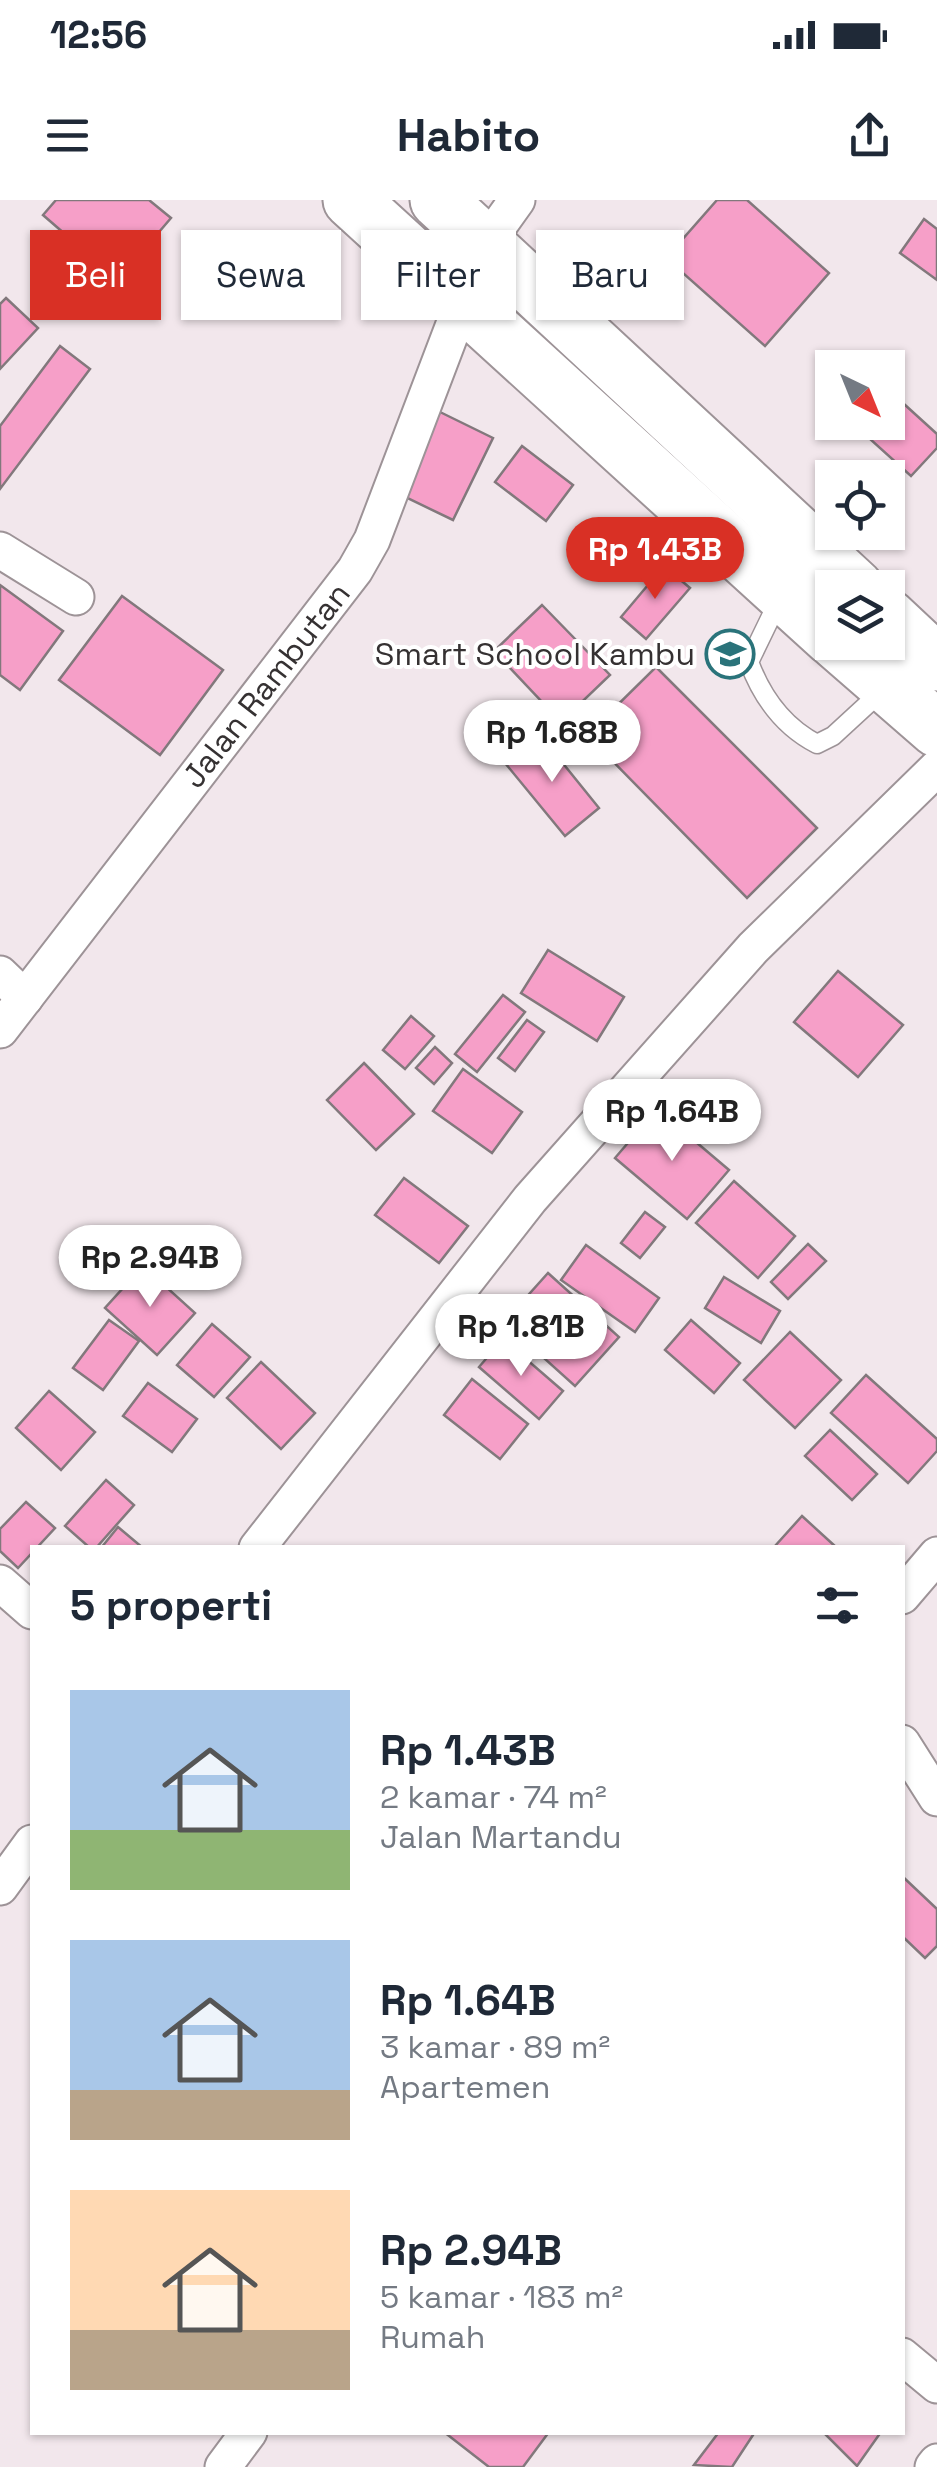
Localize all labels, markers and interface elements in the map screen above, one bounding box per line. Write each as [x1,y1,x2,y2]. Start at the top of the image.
text: 12:56 [50,11,147,59]
text: Habito [397,107,540,164]
icon: menu [40,108,95,163]
icon: share [842,108,897,163]
chip: Beli [30,230,161,320]
chip: Sewa [181,230,341,320]
chip: Filter [361,230,516,320]
chip: Baru [536,230,684,320]
north arrow [815,350,905,440]
map controls [815,350,905,660]
button: locate [815,460,905,550]
pin: Rp 1.43B [552,517,758,602]
text: Rp 1.43B [588,529,722,569]
button: layers [815,570,905,660]
street label: Jalan Rambutan [173,574,359,796]
school or university icon: Smart School Kambu [704,628,756,680]
place label: Smart School Kambu [375,634,695,674]
pin: Rp 1.68B [449,700,655,785]
text: Rp 1.68B [486,712,618,752]
pin: Rp 1.64B [569,1079,775,1164]
text: Rp 1.64B [605,1091,739,1131]
pin: Rp 2.94B [47,1225,253,1310]
text: Rp 2.94B [81,1237,219,1277]
pin: Rp 1.81B [418,1294,624,1379]
text: Rp 1.81B [457,1306,585,1346]
icon: filters [810,1578,865,1633]
text: 5 properti [70,1579,272,1632]
text: Rp 1.43B [380,1724,556,1777]
icon: home [150,1730,270,1850]
text: 2 kamar · 74 m² [380,1777,607,1817]
text: Jalan Martandu [380,1817,622,1857]
text: Rp 1.64B [380,1974,556,2027]
icon: home [150,1980,270,2100]
text: 3 kamar · 89 m² [380,2027,610,2067]
text: Apartemen [380,2067,550,2107]
text: Rp 2.94B [380,2224,562,2277]
icon: home [150,2230,270,2350]
text: 5 kamar · 183 m² [380,2277,623,2317]
text: Rumah [380,2317,485,2357]

